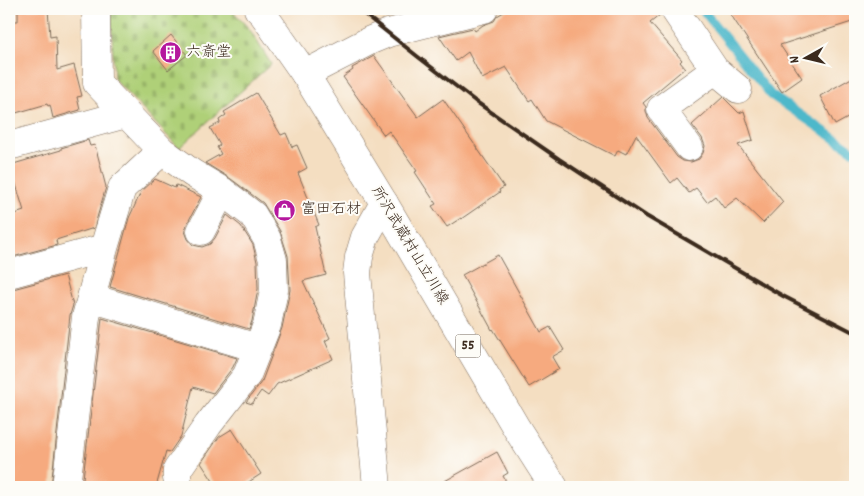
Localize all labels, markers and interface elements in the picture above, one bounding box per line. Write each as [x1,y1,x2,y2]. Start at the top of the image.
north arrow [782,32,832,82]
building icon: 六斎堂 [158,41,182,65]
place label: 六斎堂 [186,42,231,64]
text: N [785,55,805,64]
street label: 所沢武蔵村山立川線 [365,182,453,310]
shop icon: 富田石材 [273,198,297,222]
place label: 富田石材 [301,199,361,221]
road number: 55 [456,334,480,358]

